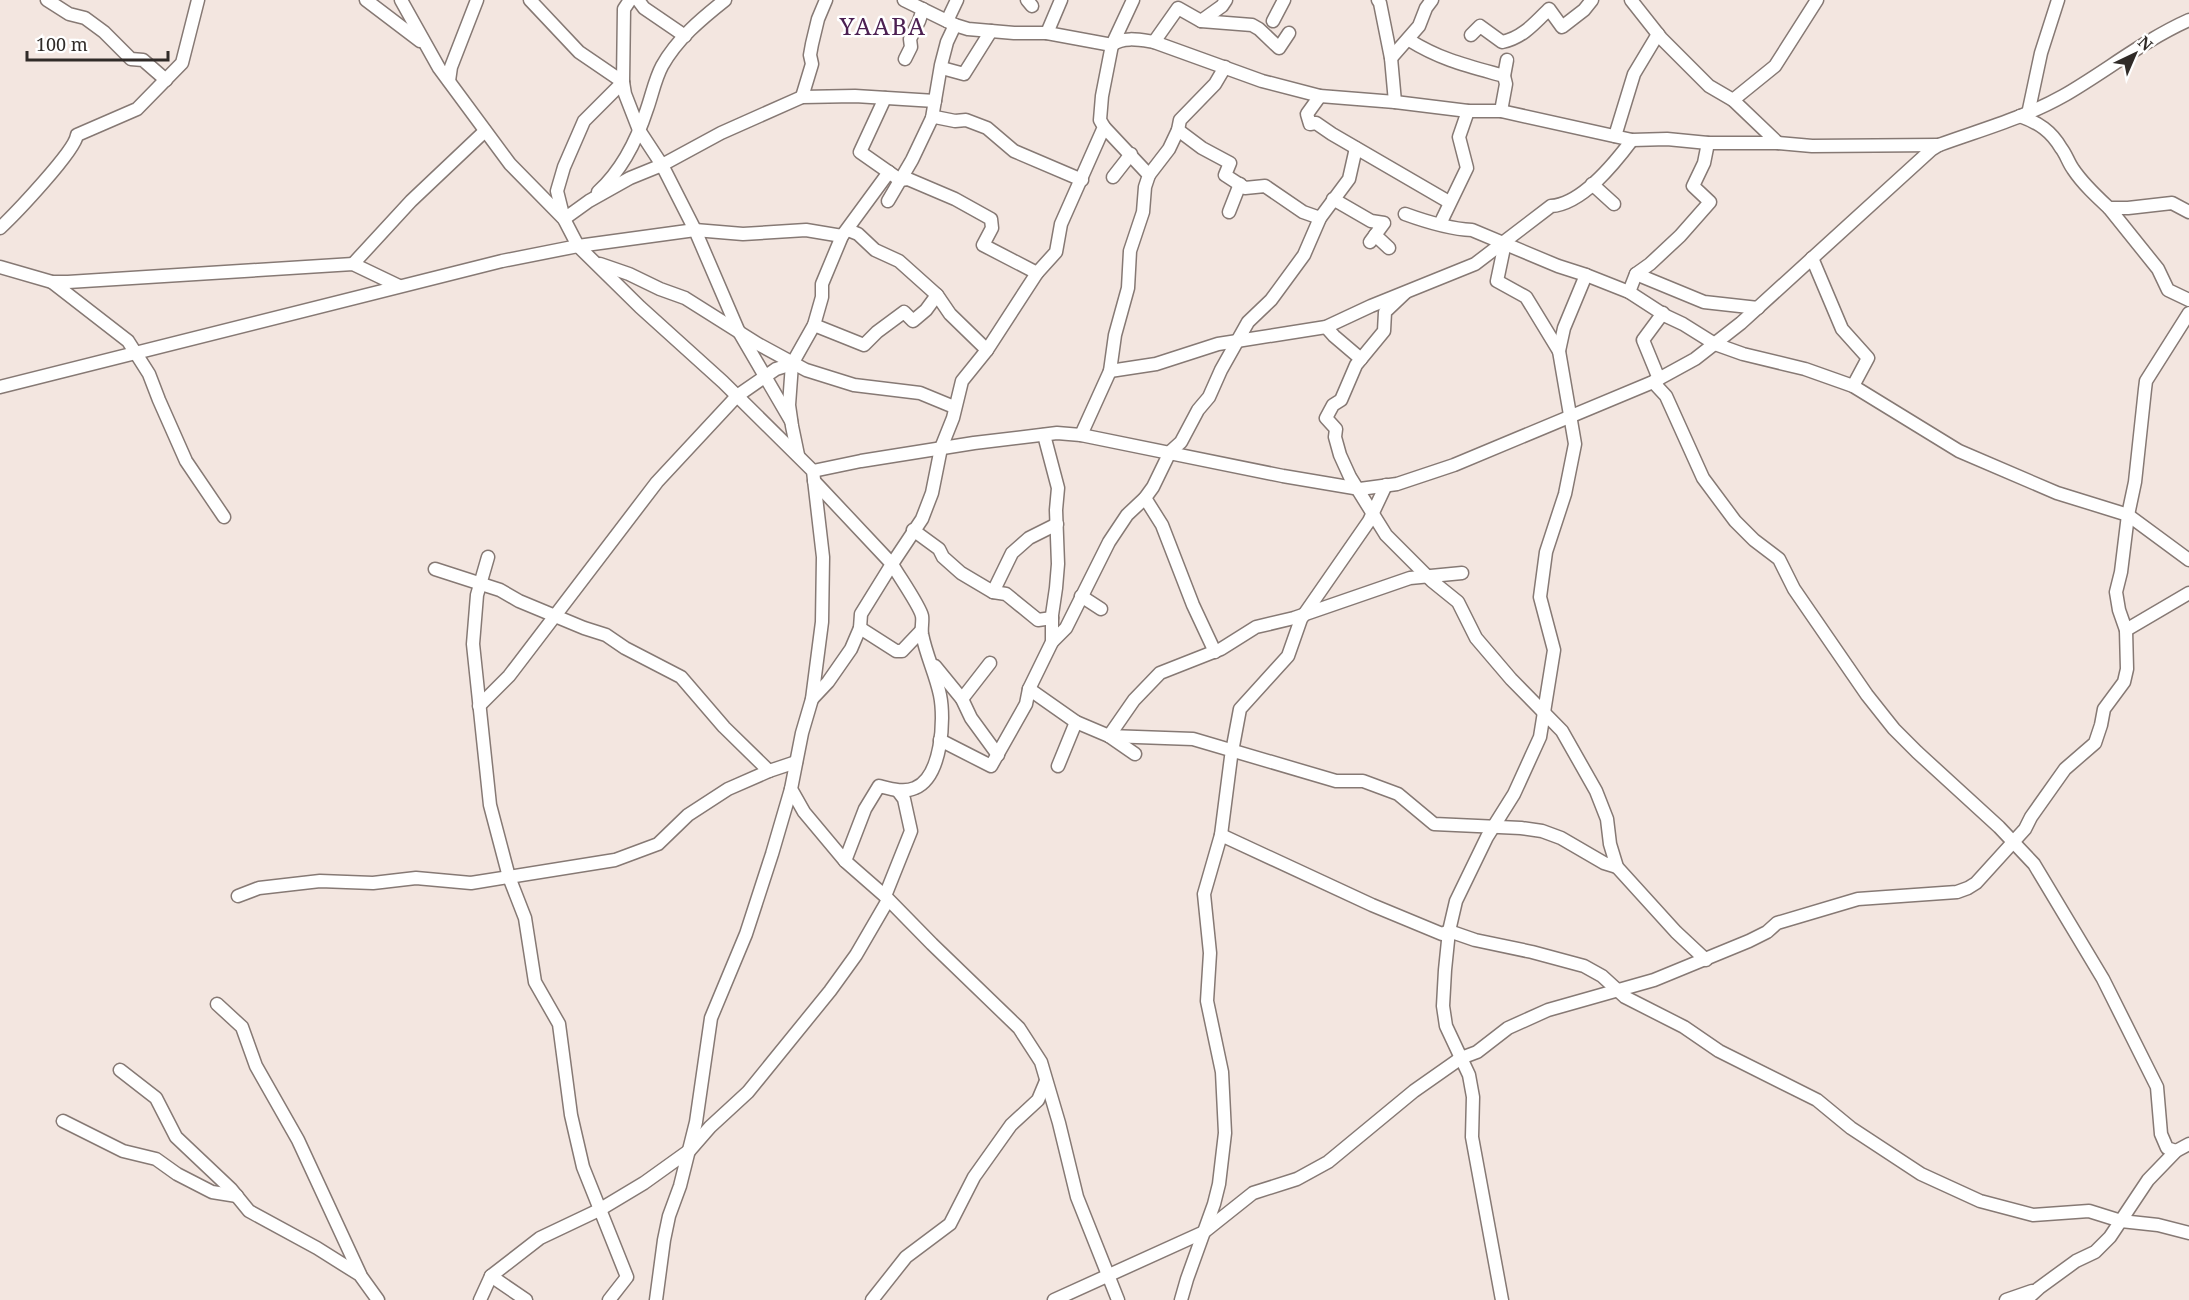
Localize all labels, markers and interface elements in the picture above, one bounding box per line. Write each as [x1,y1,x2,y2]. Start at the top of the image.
district label: YAABA [839,9,926,42]
scale bar [27,24,168,62]
north arrow [2105,24,2165,84]
text: N [2133,31,2158,56]
text: 100 m [36,32,88,56]

